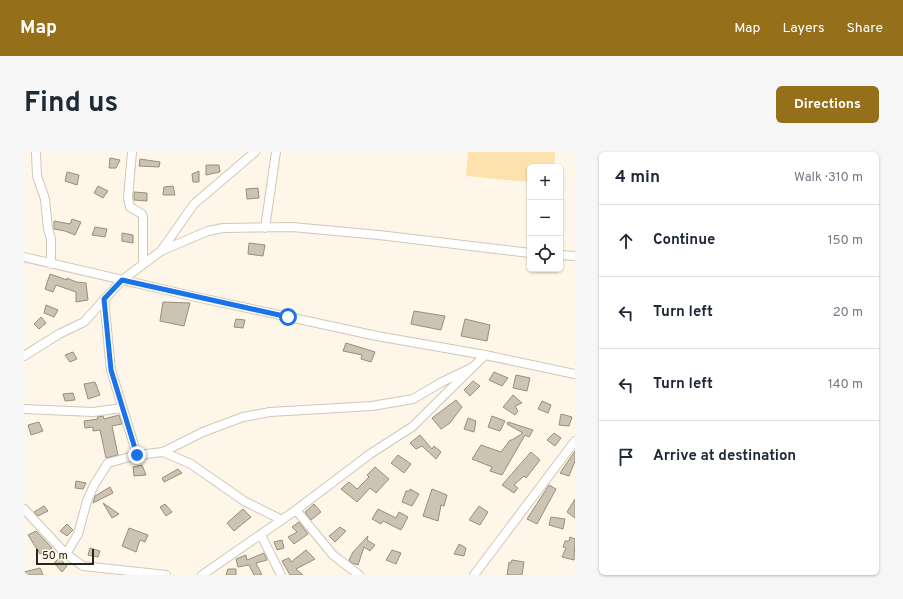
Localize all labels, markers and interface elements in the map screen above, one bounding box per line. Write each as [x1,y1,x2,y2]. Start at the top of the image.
text: Map [20,16,57,40]
text: Map [734,20,760,37]
text: Layers [782,20,824,37]
text: Share [846,20,883,37]
text: Find us [24,86,118,122]
button: Directions [776,86,879,123]
map controls [527,164,563,272]
button: + [527,164,563,200]
text: 4 min [615,167,660,189]
text: Walk · 310 m [794,170,863,186]
button: − [527,200,563,236]
icon: ahead [615,230,637,252]
text: Continue [653,231,715,250]
text: 150 m [828,233,863,249]
button: locate [527,236,563,272]
icon: left [615,302,637,324]
text: Turn left [653,303,713,322]
text: 20 m [833,305,863,321]
route start [279,308,297,326]
icon: left [615,374,637,396]
text: Turn left [653,375,713,394]
text: 140 m [828,377,863,393]
route end [128,446,146,464]
icon: arrive [615,446,637,468]
text: Arrive at destination [653,447,796,466]
scale bar [36,547,94,566]
text: 50 m [42,549,68,563]

